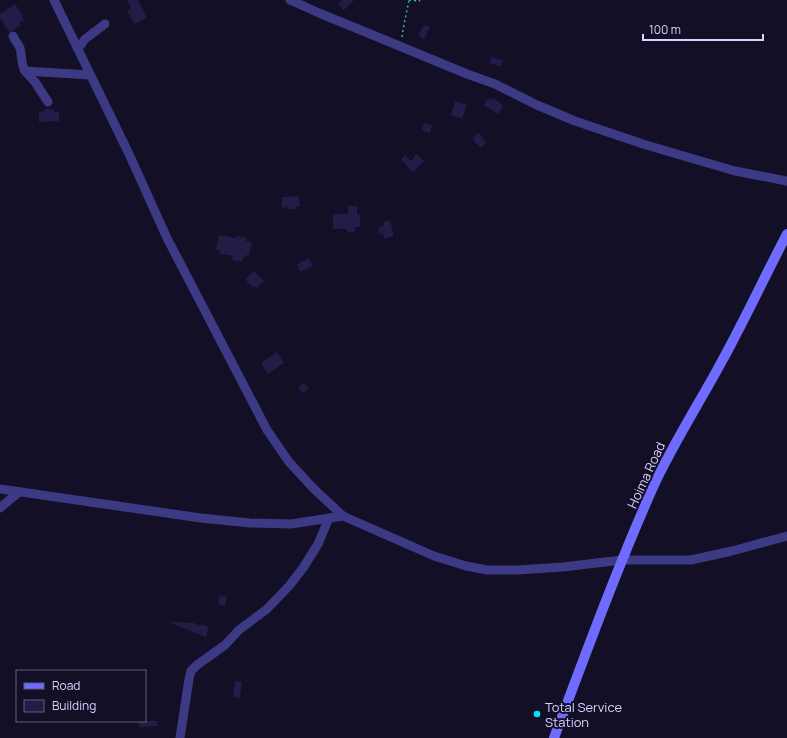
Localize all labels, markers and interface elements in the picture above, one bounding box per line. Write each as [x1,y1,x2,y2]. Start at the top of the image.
scale bar [643,16,763,42]
text: 100 m [649,21,681,38]
street label: Hoima Road [623,439,669,511]
legend [16,670,146,722]
text: Road [52,677,80,694]
text: Building [52,697,96,714]
place label: Total Service Station [545,698,622,731]
marker: Total Service Station [532,709,542,719]

